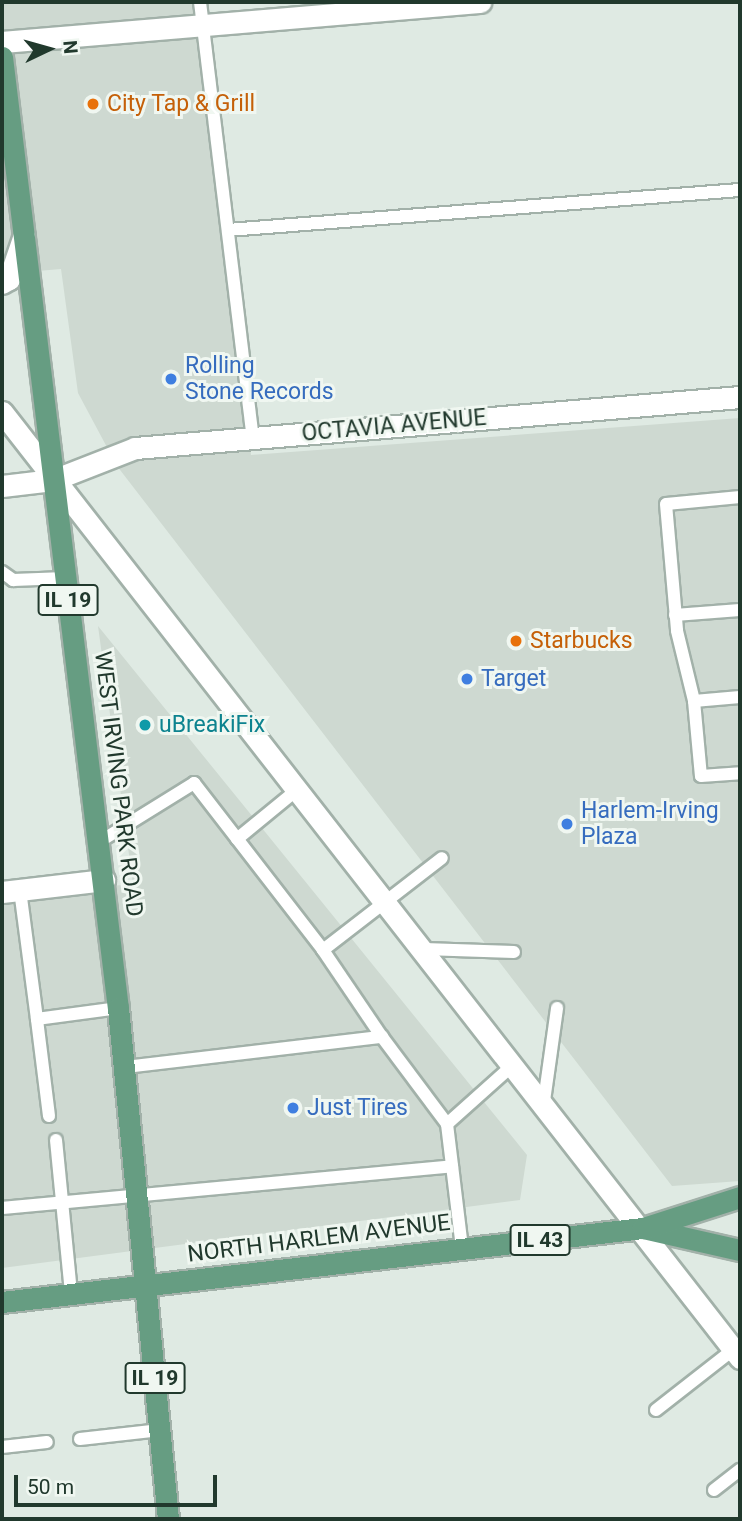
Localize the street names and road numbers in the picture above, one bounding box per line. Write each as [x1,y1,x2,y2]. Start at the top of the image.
street label: OCTAVIA AVENUE [301,404,487,448]
road number: IL 19 [36,582,100,618]
street label: WEST IRVING PARK ROAD [88,650,148,918]
street label: NORTH HARLEM AVENUE [186,1209,452,1269]
road number: IL 43 [508,1222,572,1258]
road number: IL 19 [124,1360,186,1396]

